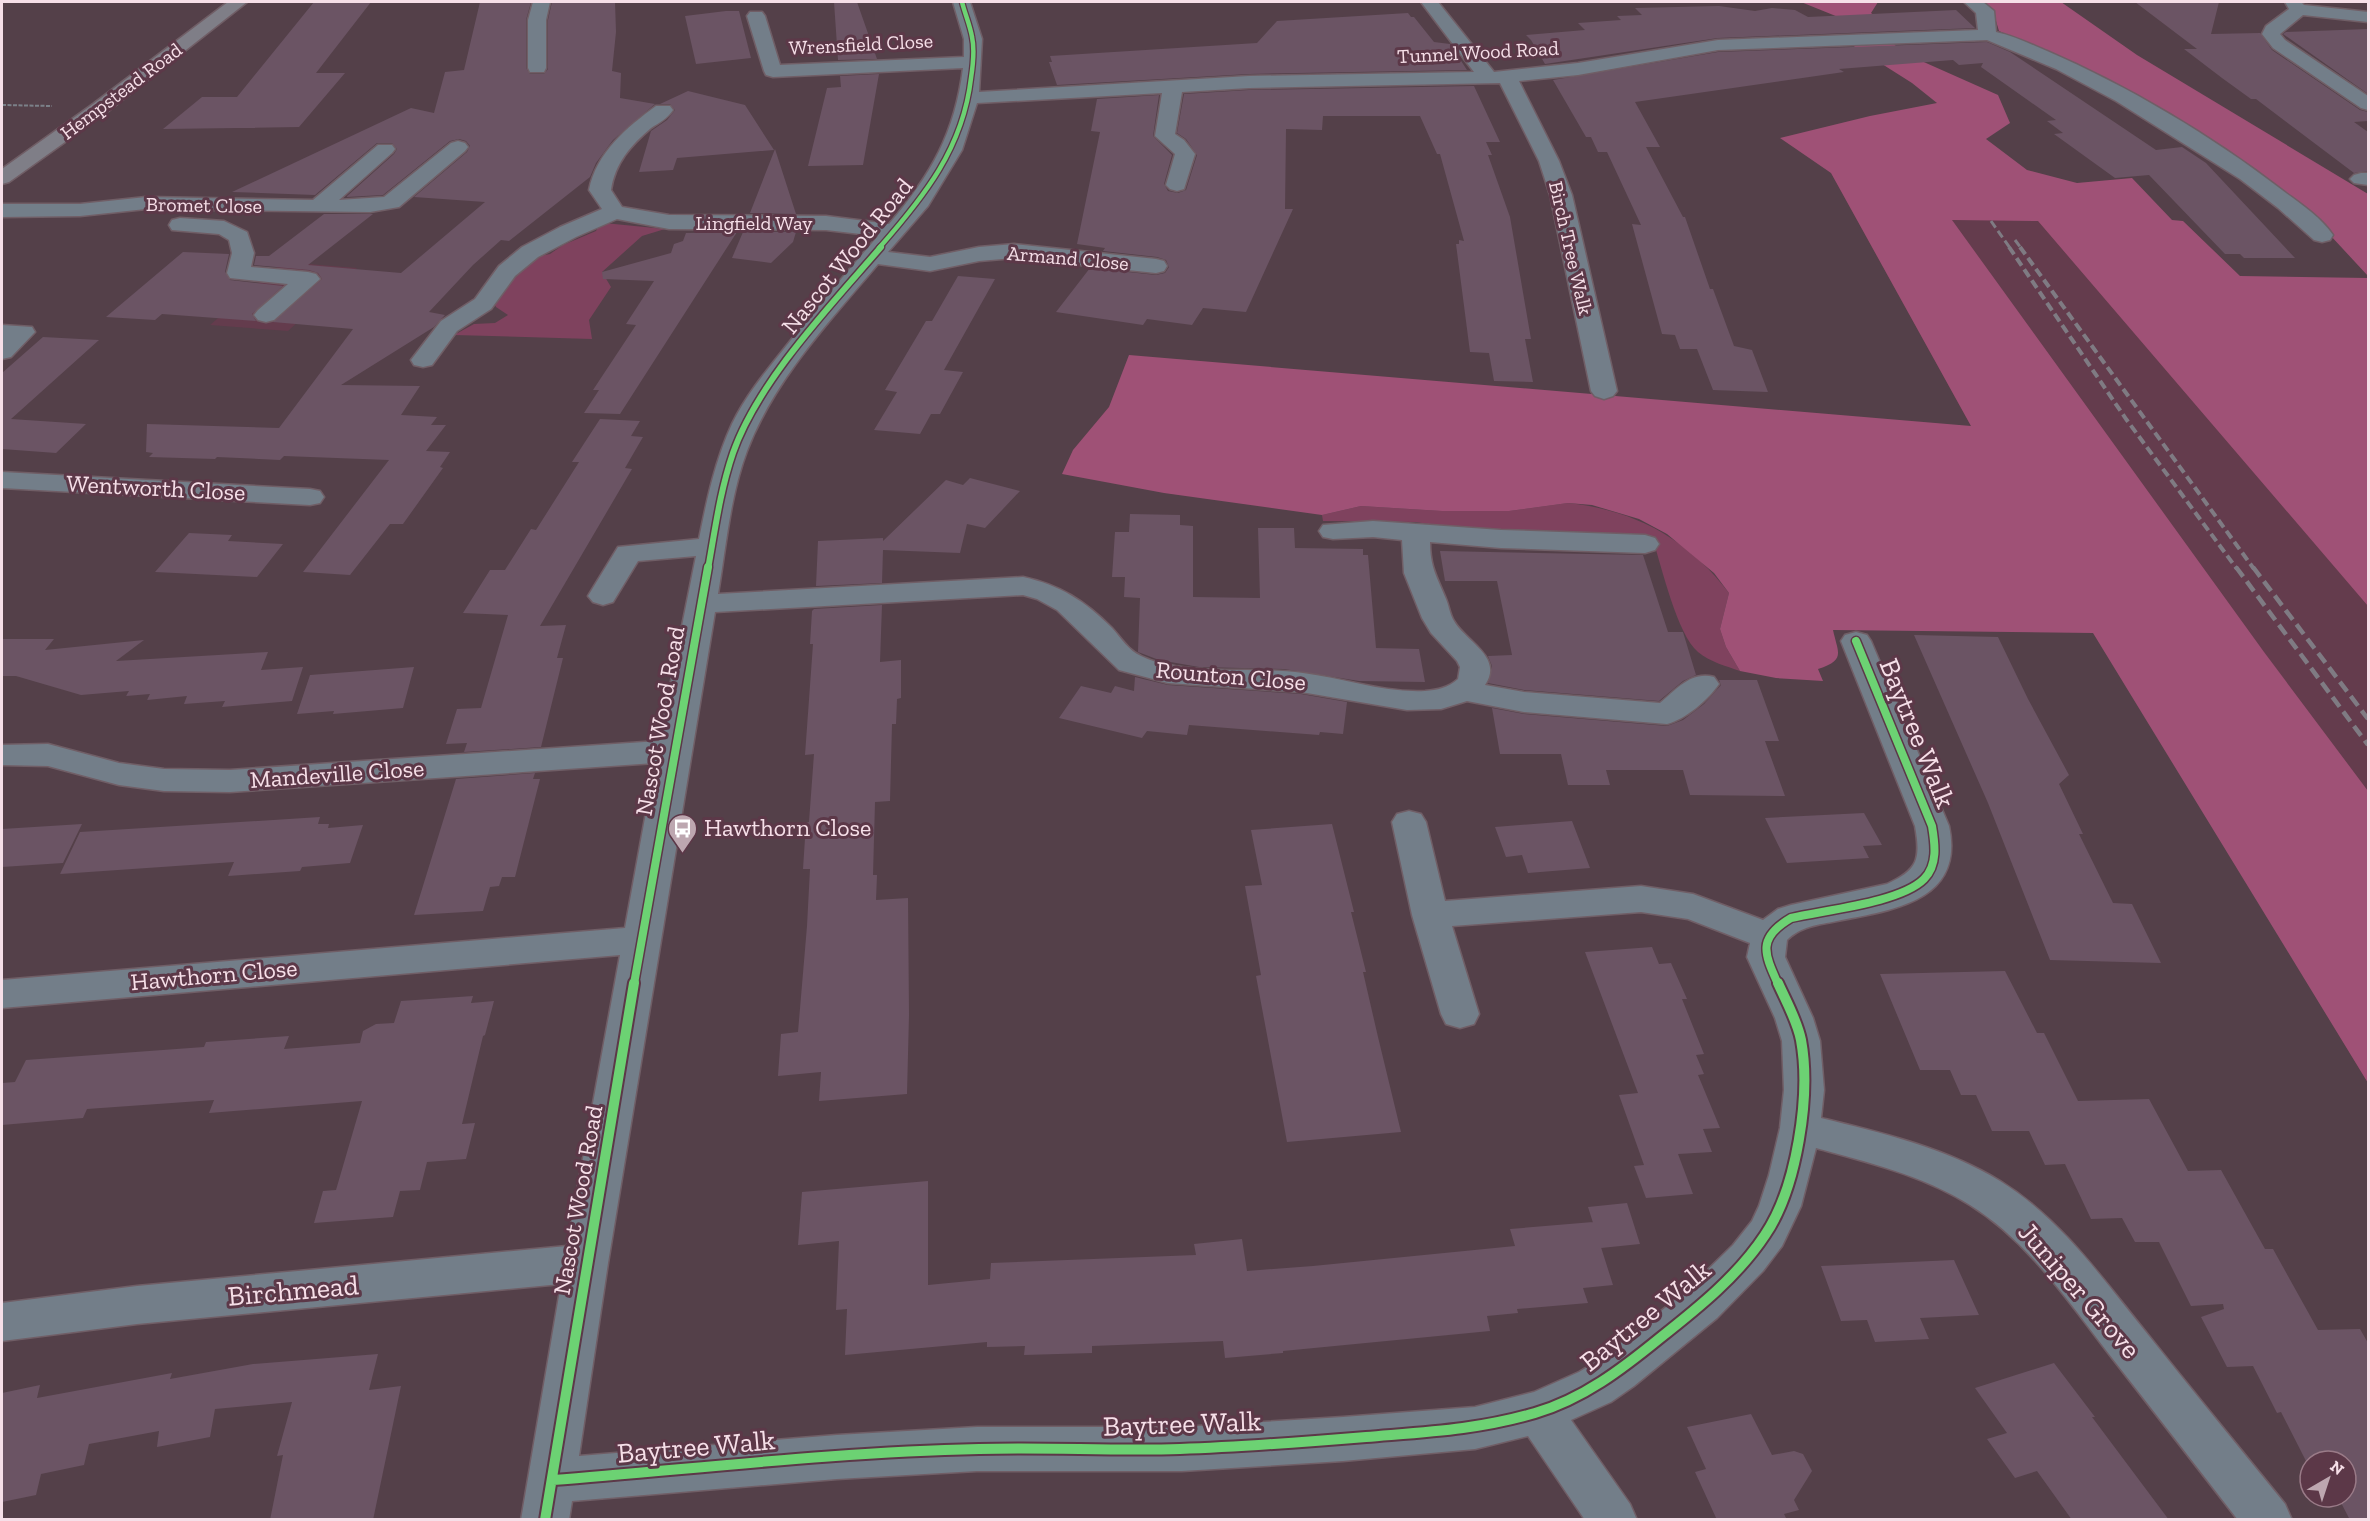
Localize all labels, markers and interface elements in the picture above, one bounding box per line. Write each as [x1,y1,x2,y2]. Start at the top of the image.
street label: Wrensfield Close [788,28,934,60]
street label: Tunnel Wood Road [1397,36,1560,68]
street label: Hempstead Road [55,37,187,145]
street label: Nascot Wood Road [775,172,918,340]
street label: Birch Tree Walk [1544,179,1598,318]
street label: Bromet Close [146,192,262,218]
street label: Lingfield Way [695,211,813,235]
street label: Armand Close [1006,241,1130,275]
street label: Wentworth Close [66,468,246,507]
street label: Nascot Wood Road [629,624,690,818]
street label: Rounton Close [1155,654,1307,697]
street label: Baytree Walk [1873,654,1963,813]
street label: Mandeville Close [249,753,425,794]
bus stop icon: Hawthorn Close [667,812,699,854]
place label: Hawthorn Close [704,813,871,842]
street label: Hawthorn Close [129,953,299,996]
street label: Nascot Wood Road [547,1103,608,1297]
street label: Juniper Grove [2011,1215,2148,1365]
street label: Baytree Walk [1573,1252,1718,1378]
street label: Birchmead [226,1268,360,1313]
street label: Baytree Walk [1102,1404,1262,1443]
street label: Baytree Walk [616,1423,777,1470]
north arrow [2298,1449,2358,1509]
text: N [2326,1457,2348,1479]

